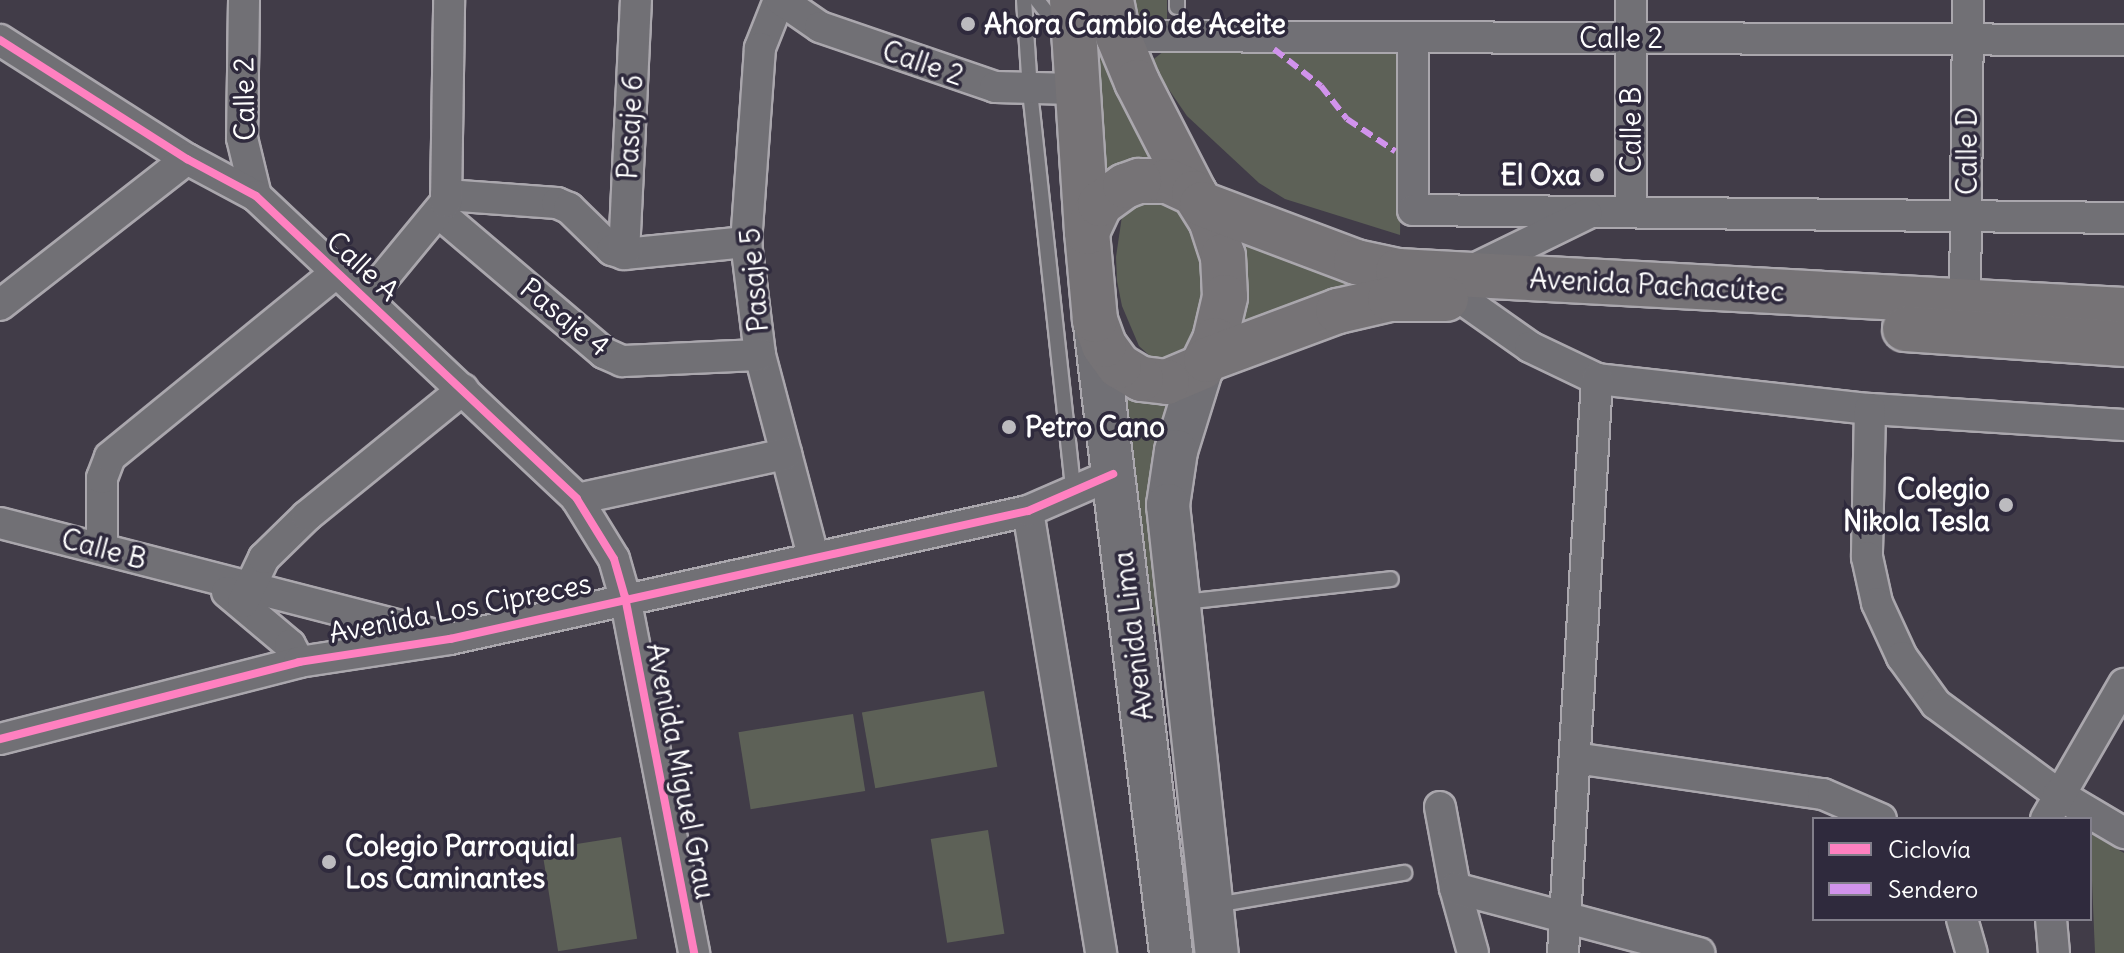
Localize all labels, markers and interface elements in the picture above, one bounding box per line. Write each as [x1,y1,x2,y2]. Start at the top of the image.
place label: Ahora Cambio de Aceite [984,7,1286,41]
marker: Ahora Cambio de Aceite [959,15,977,33]
street label: Calle 2 [1579,21,1663,55]
street label: Calle 2 [878,33,968,93]
street label: Calle 2 [226,57,262,141]
street label: Pasaje 6 [610,74,650,180]
street label: Calle B [1614,87,1648,173]
street label: Calle D [1950,107,1984,195]
place label: El Oxa [1501,158,1581,192]
marker: El Oxa [1588,166,1606,184]
street label: Calle A [320,224,406,308]
street label: Pasaje 5 [733,226,775,334]
street label: Avenida Pachacútec [1529,262,1785,308]
street label: Pasaje 4 [514,271,616,363]
place label: Petro Cano [1025,410,1165,444]
marker: Petro Cano [1000,418,1018,436]
place label: Colegio Nikola Tesla [1843,472,1990,538]
marker: Colegio Nikola Tesla [1997,496,2015,514]
street label: Calle B [58,522,150,576]
street label: Avenida Lima [1106,550,1160,722]
street label: Avenida Los Cipreces [326,566,594,650]
street label: Avenida Miguel Grau [640,640,722,902]
legend [1812,817,2092,921]
place label: Colegio Parroquial Los Caminantes [345,829,575,895]
text: Ciclovía [1888,834,1971,864]
marker: Colegio Parroquial Los Caminantes [320,853,338,871]
text: Sendero [1888,874,1978,904]

